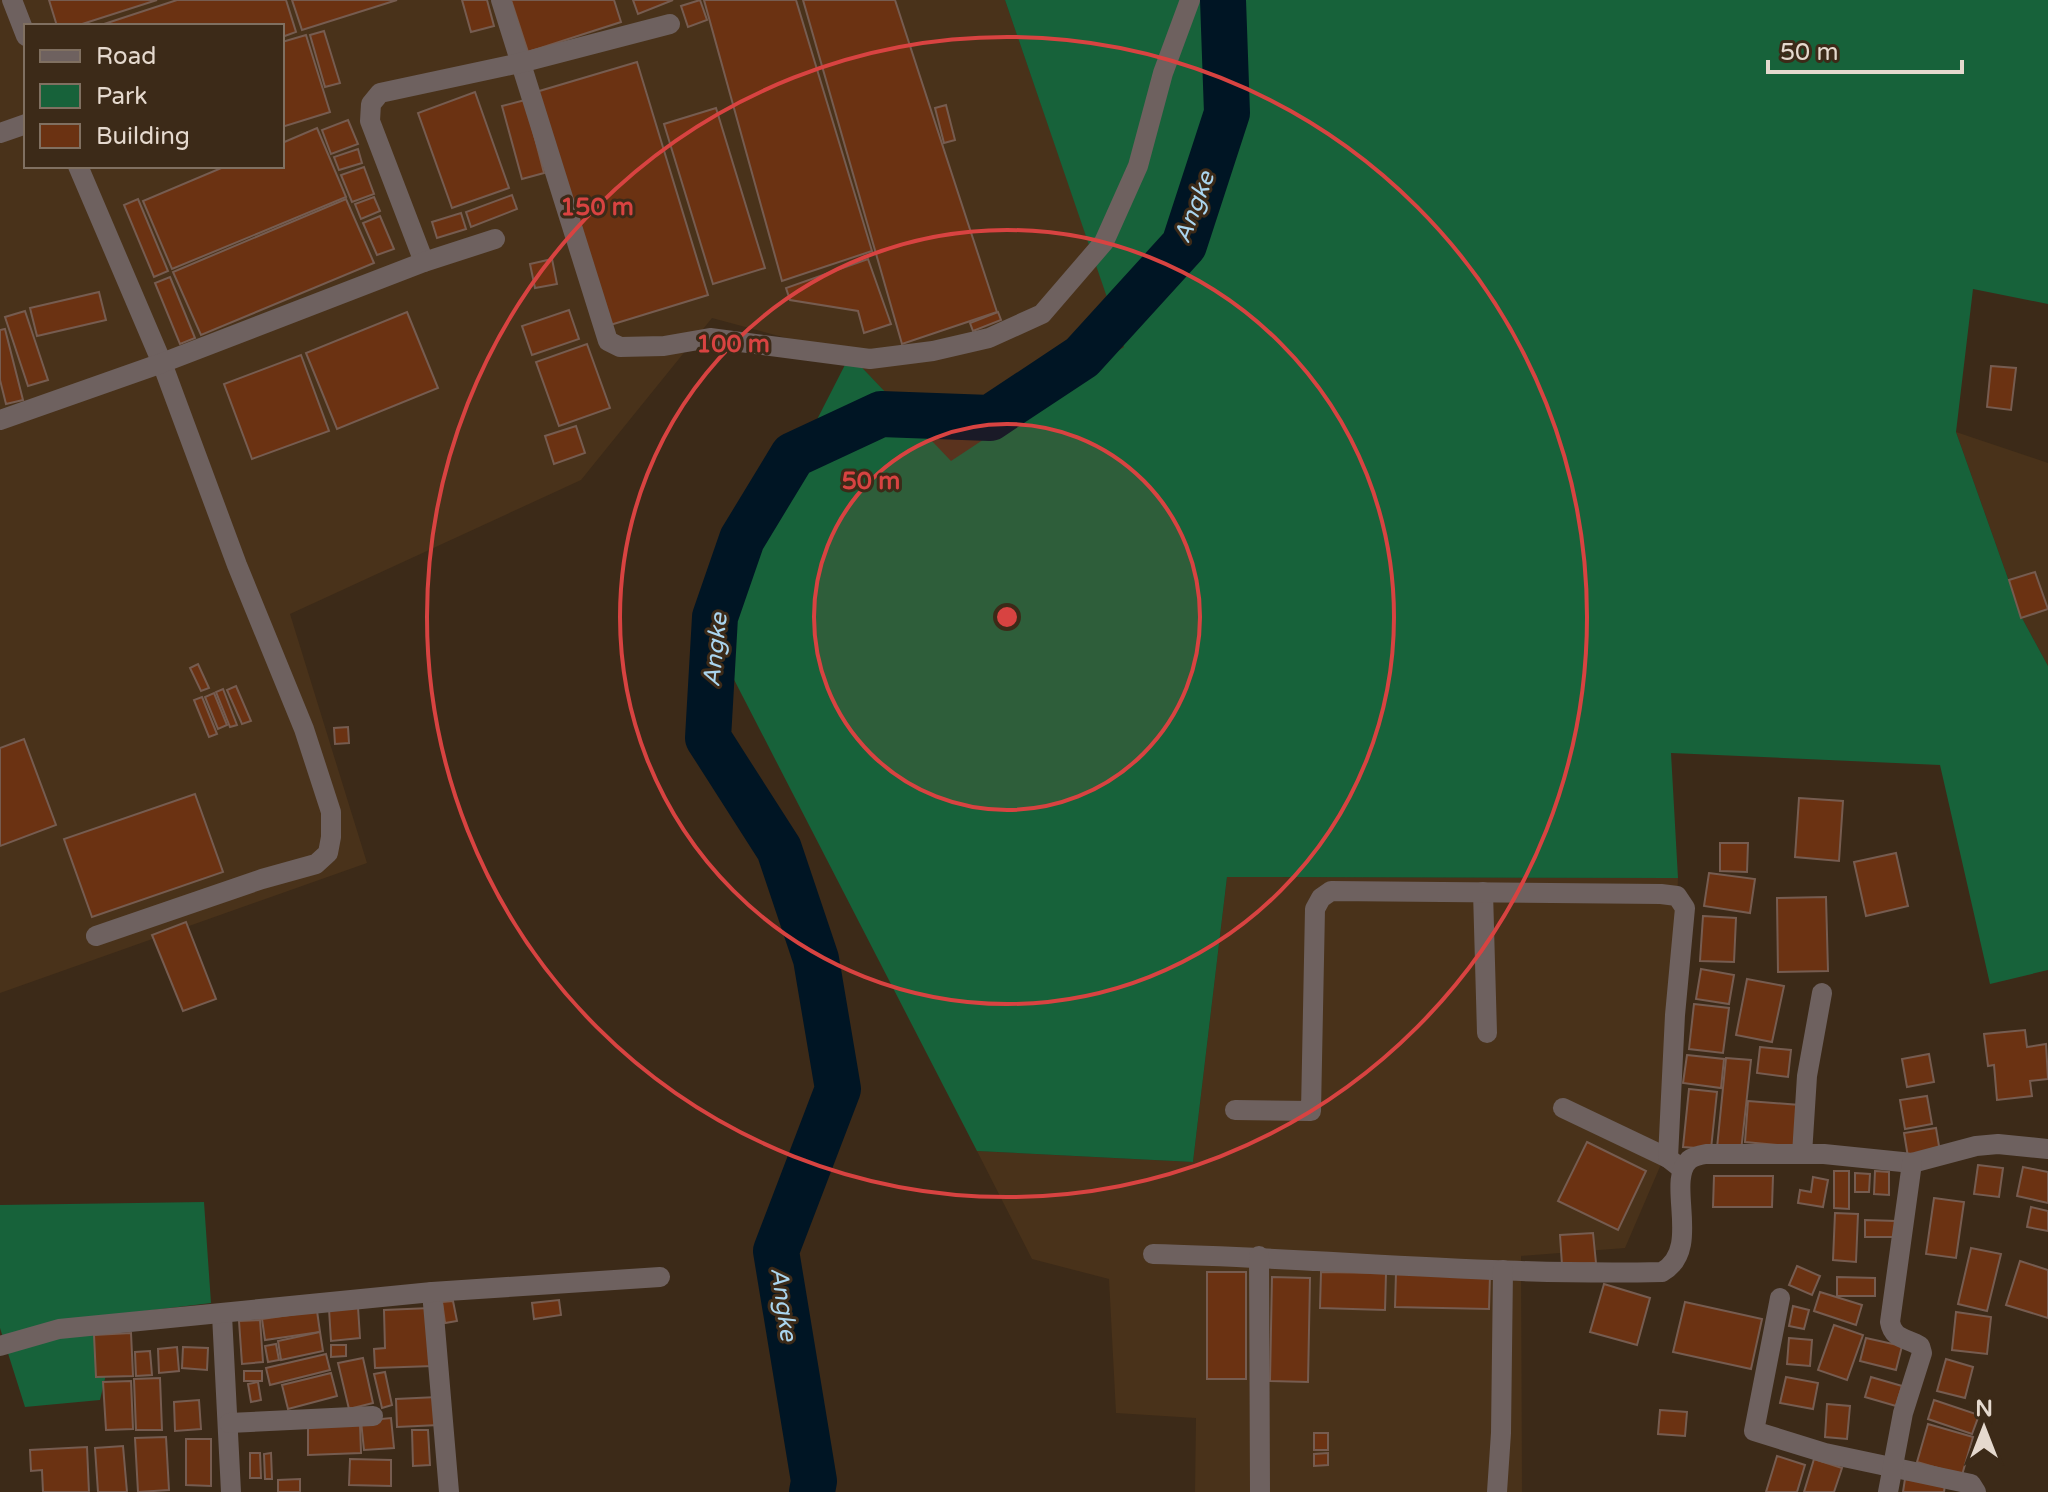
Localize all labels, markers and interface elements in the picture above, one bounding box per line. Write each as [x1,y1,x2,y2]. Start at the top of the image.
legend [24,24,284,168]
scale bar [1768,24,1962,74]
text: 50 m [1780,38,1838,67]
text: Road [96,42,156,71]
text: Park [96,82,147,111]
text: Building [96,122,190,151]
water label: Angke [1168,166,1222,247]
text: 150 m [560,193,634,222]
text: 100 m [696,330,770,359]
text: 50 m [842,467,900,496]
centre of rings [993,603,1021,631]
water label: Angke [697,610,734,688]
water label: Angke [764,1265,803,1344]
north arrow [1944,1388,2024,1468]
text: N [1975,1396,1993,1422]

